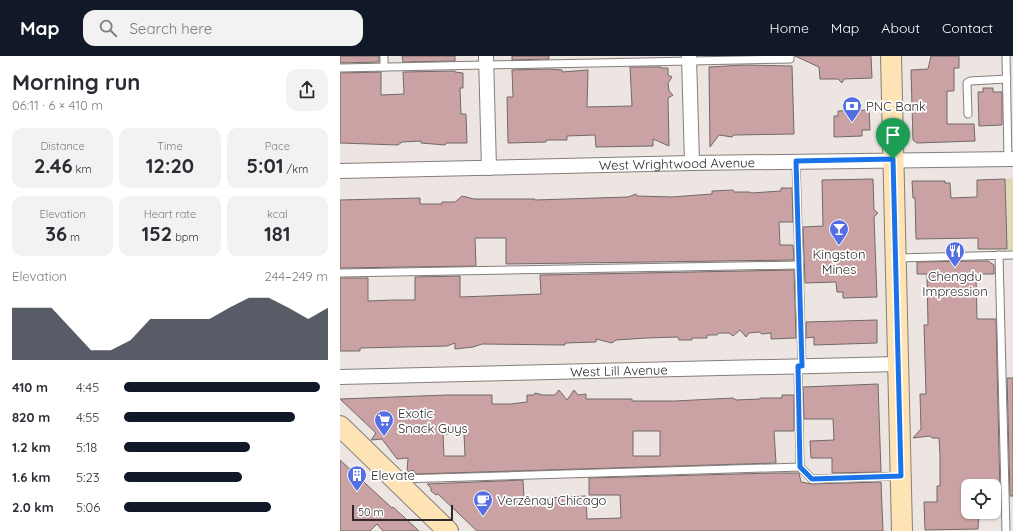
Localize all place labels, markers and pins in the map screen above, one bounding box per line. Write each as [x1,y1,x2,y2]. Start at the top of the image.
bank icon: PNC Bank [841,95,863,123]
place label: PNC Bank [866,98,926,114]
pin [876,118,910,159]
bar icon: Kingston Mines [828,218,850,246]
restaurant icon: Chengdu Impression [944,240,966,268]
place label: Kingston Mines [813,246,865,277]
place label: Chengdu Impression [922,268,988,299]
place label: Exotic Snack Guys [398,405,468,436]
supermarket icon: Exotic Snack Guys [373,409,395,437]
building icon: Elevate [346,464,368,492]
place label: Elevate [371,467,415,483]
cafe icon: Verzênay Chicago [472,489,494,517]
place label: Verzênay Chicago [497,492,607,508]

